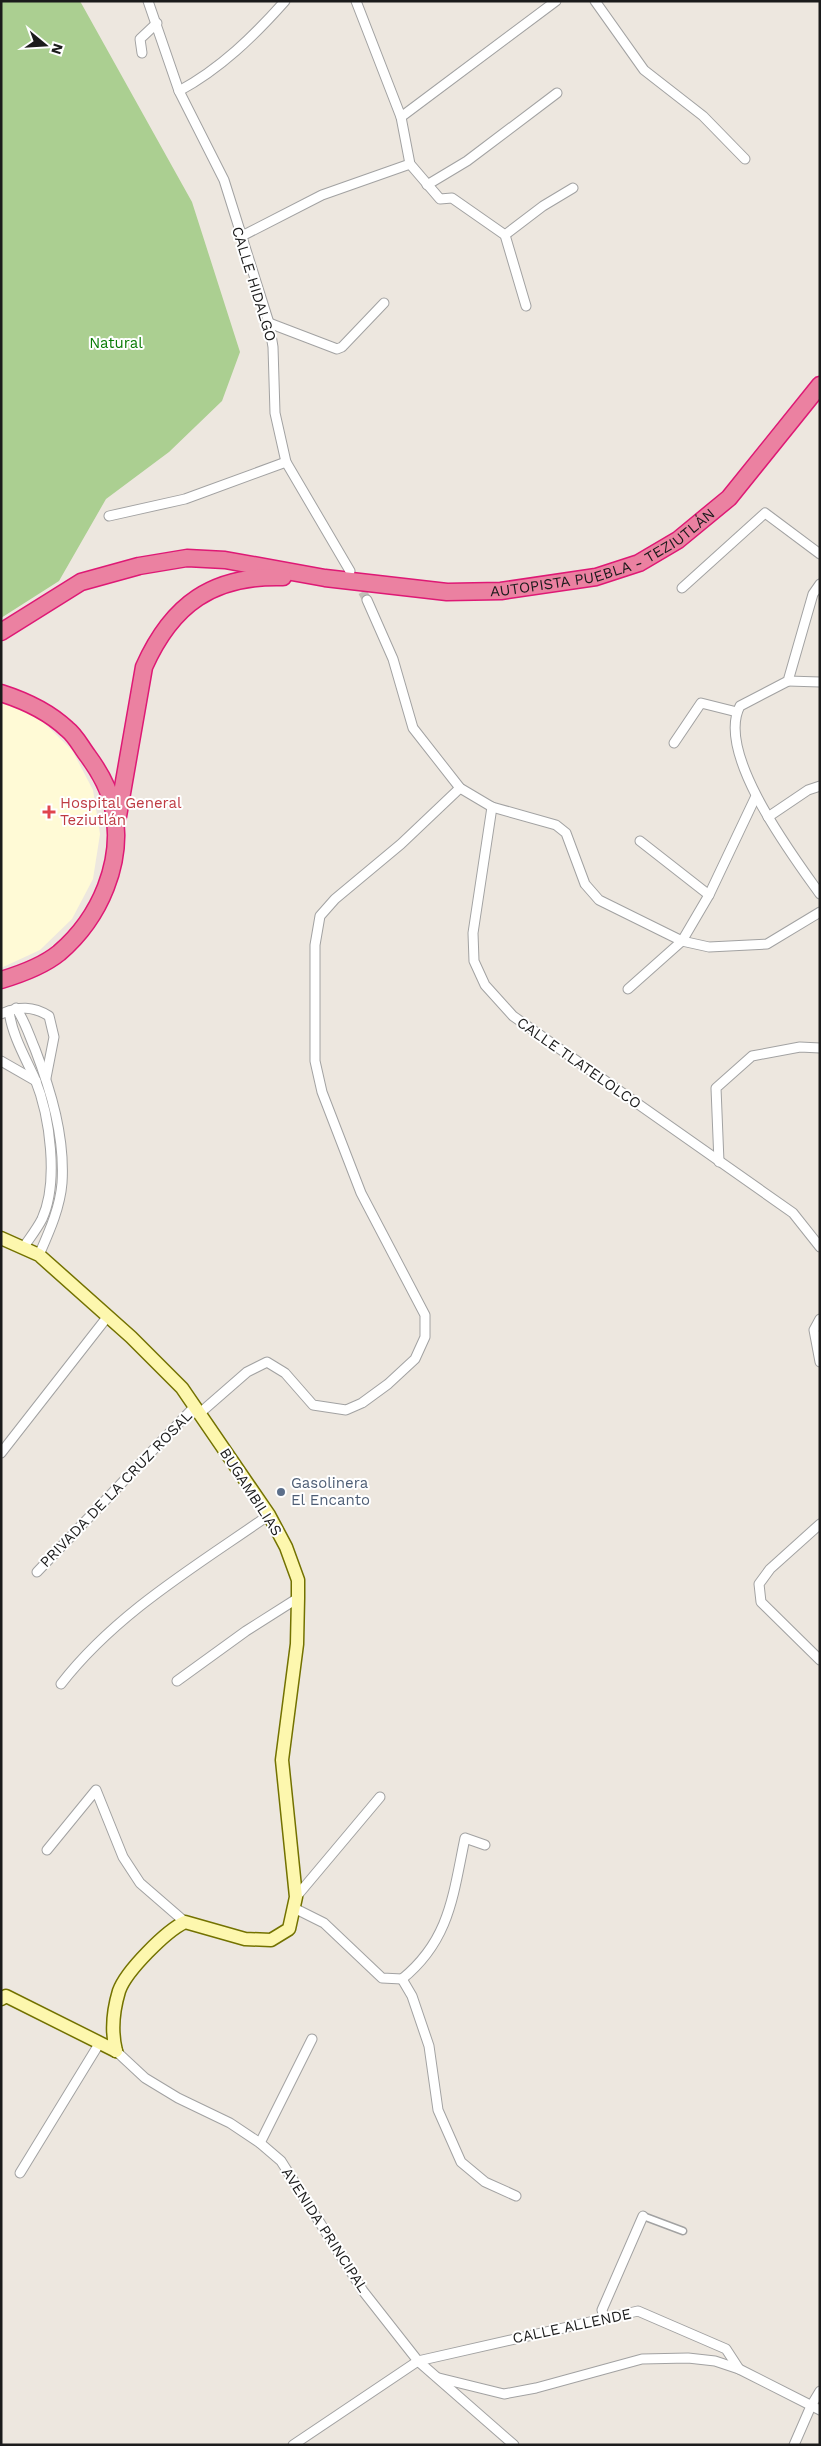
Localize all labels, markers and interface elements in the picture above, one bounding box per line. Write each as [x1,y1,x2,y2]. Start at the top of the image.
north arrow [20,20,70,70]
text: N [48,42,67,56]
street label: CALLE HIDALGO [228,224,280,344]
park label: Natural [89,334,143,352]
street label: AUTOPISTA PUEBLA - TEZIUTLÁN [490,504,718,600]
place label: Hospital General Teziutlán [60,794,182,829]
marker: Hospital General Teziutlán [42,805,56,819]
street label: CALLE TLATELOLCO [513,1013,645,1113]
street label: PRIVADA DE LA CRUZ ROSAL [36,1407,196,1571]
street label: BUGAMBILIAS [216,1445,286,1539]
place label: Gasolinera El Encanto [291,1474,370,1509]
marker: Gasolinera El Encanto [275,1486,287,1498]
street label: AVENIDA PRINCIPAL [278,2164,372,2296]
street label: CALLE ALLENDE [511,2305,633,2347]

